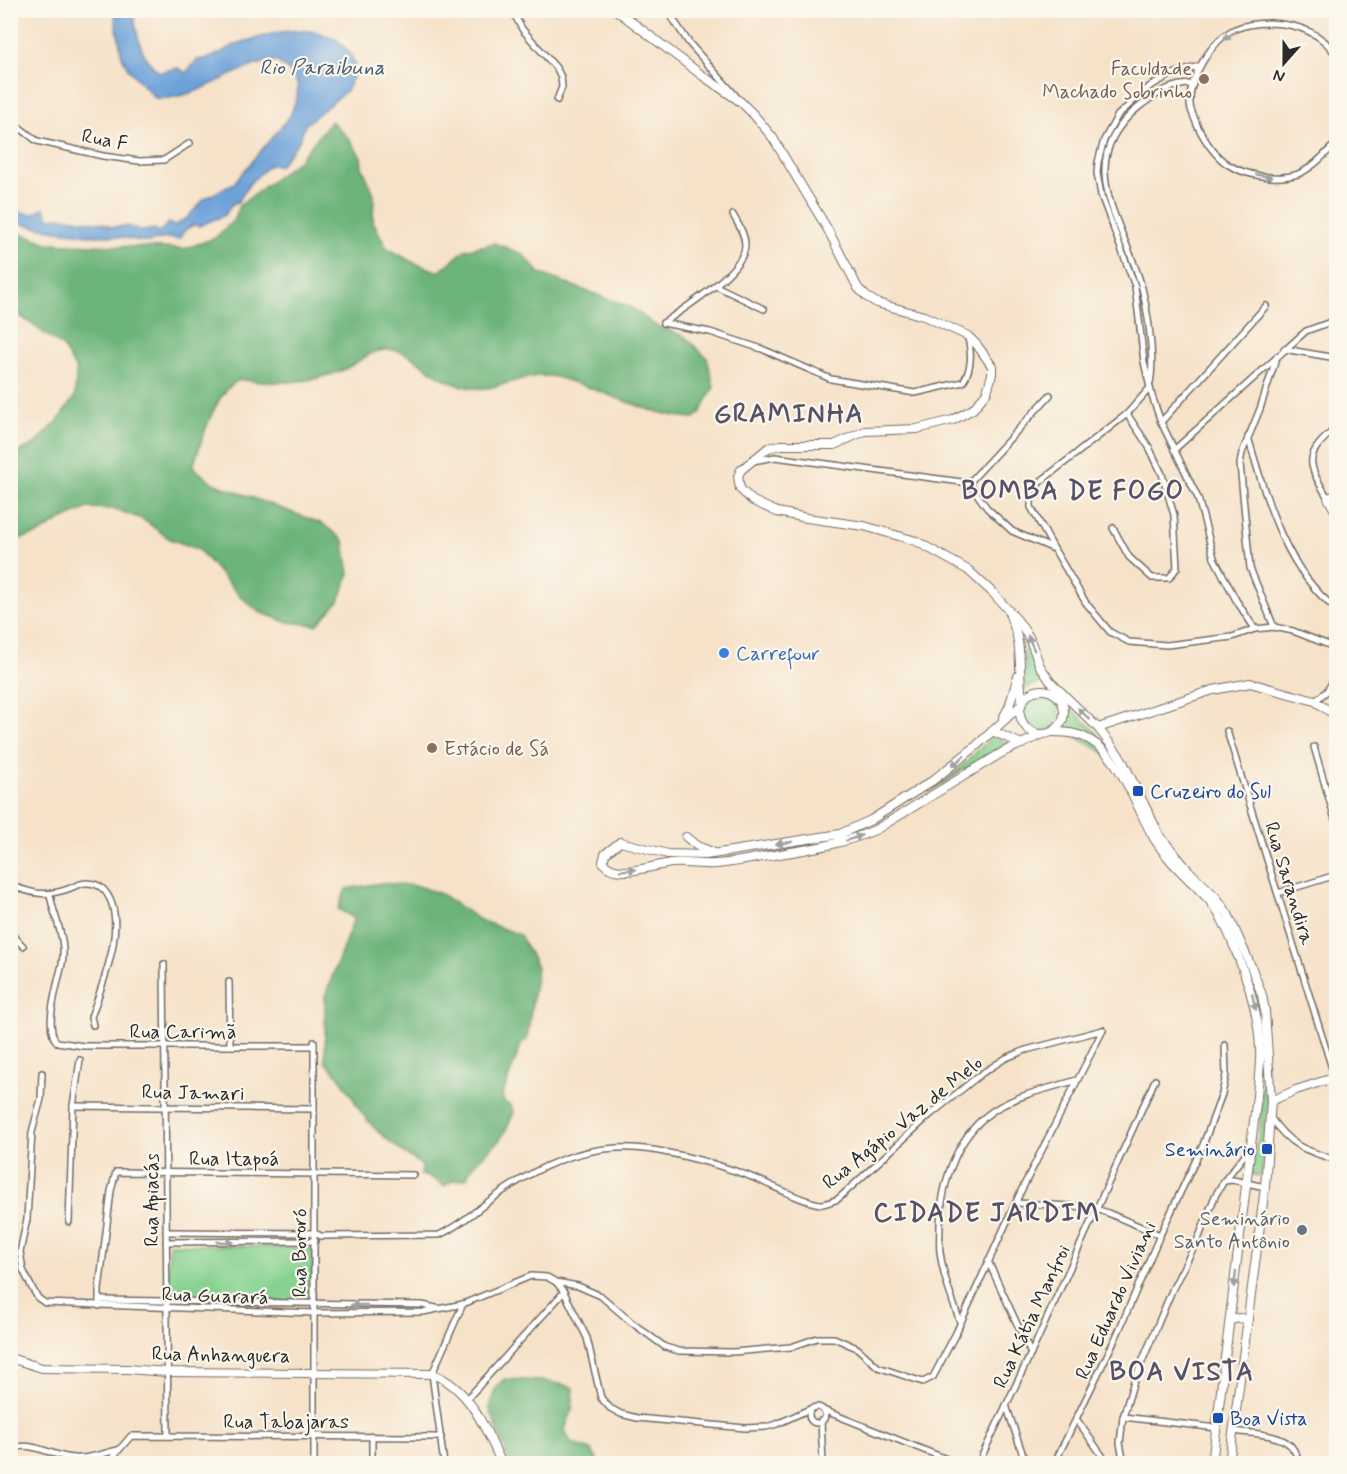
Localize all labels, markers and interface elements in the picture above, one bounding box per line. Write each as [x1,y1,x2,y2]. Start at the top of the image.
one-way arrow [1222,28,1237,40]
north arrow [1254,33,1314,93]
water label: Rio Paraibuna [259,54,385,82]
place label: Faculdade Machado Sobrinho [1042,56,1192,106]
text: N [1270,64,1288,87]
marker: Faculdade Machado Sobrinho [1197,72,1211,86]
street label: Rua F [79,123,130,158]
one-way arrow [1255,171,1274,180]
district label: GRAMINHA [714,398,864,432]
district label: BOMBA DE FOGO [962,475,1184,509]
one-way arrow [1026,635,1035,652]
place label: Carrefour [736,641,820,670]
marker: Carrefour [717,646,731,660]
one-way arrow [1076,707,1091,721]
place label: Estácio de Sá [444,736,549,763]
marker: Estácio de Sá [425,741,439,755]
one-way arrow [950,755,966,768]
place label: Cruzeiro do Sul [1150,779,1271,806]
marker: Cruzeiro do Sul [1131,784,1145,798]
street label: Rua Sarandira [1257,819,1320,949]
one-way arrow [845,833,863,843]
one-way arrow [775,838,794,847]
one-way arrow [619,865,638,875]
one-way arrow [1249,993,1259,1011]
street label: Rua Carimã [130,1019,236,1046]
street label: Rua Agápio Vaz de Melo [817,1050,989,1196]
street label: Rua Jamari [141,1079,245,1108]
place label: Seminário [1165,1137,1255,1164]
marker: Seminário [1260,1142,1274,1156]
street label: Rua Itapoá [189,1146,279,1173]
street label: Rua Apiacás [139,1153,167,1247]
district label: CIDADE JARDIM [873,1197,1101,1231]
place label: Seminário Santo Antônio [1174,1206,1290,1256]
street label: Rua Bororó [287,1208,314,1298]
street label: Rua Eduardo Viviani [1069,1217,1163,1384]
marker: Seminário Santo Antônio [1295,1223,1309,1237]
one-way arrow [215,1237,234,1247]
street label: Rua Kátia Manfroi [987,1240,1077,1393]
one-way arrow [1231,1269,1240,1288]
street label: Rua Guarará [161,1281,269,1312]
one-way arrow [349,1300,368,1310]
street label: Rua Anhanguera [151,1341,291,1370]
district label: BOA VISTA [1110,1356,1254,1390]
place label: Boa Vista [1230,1406,1308,1433]
street label: Rua Tabajaras [223,1409,349,1436]
marker: Boa Vista [1211,1411,1225,1425]

